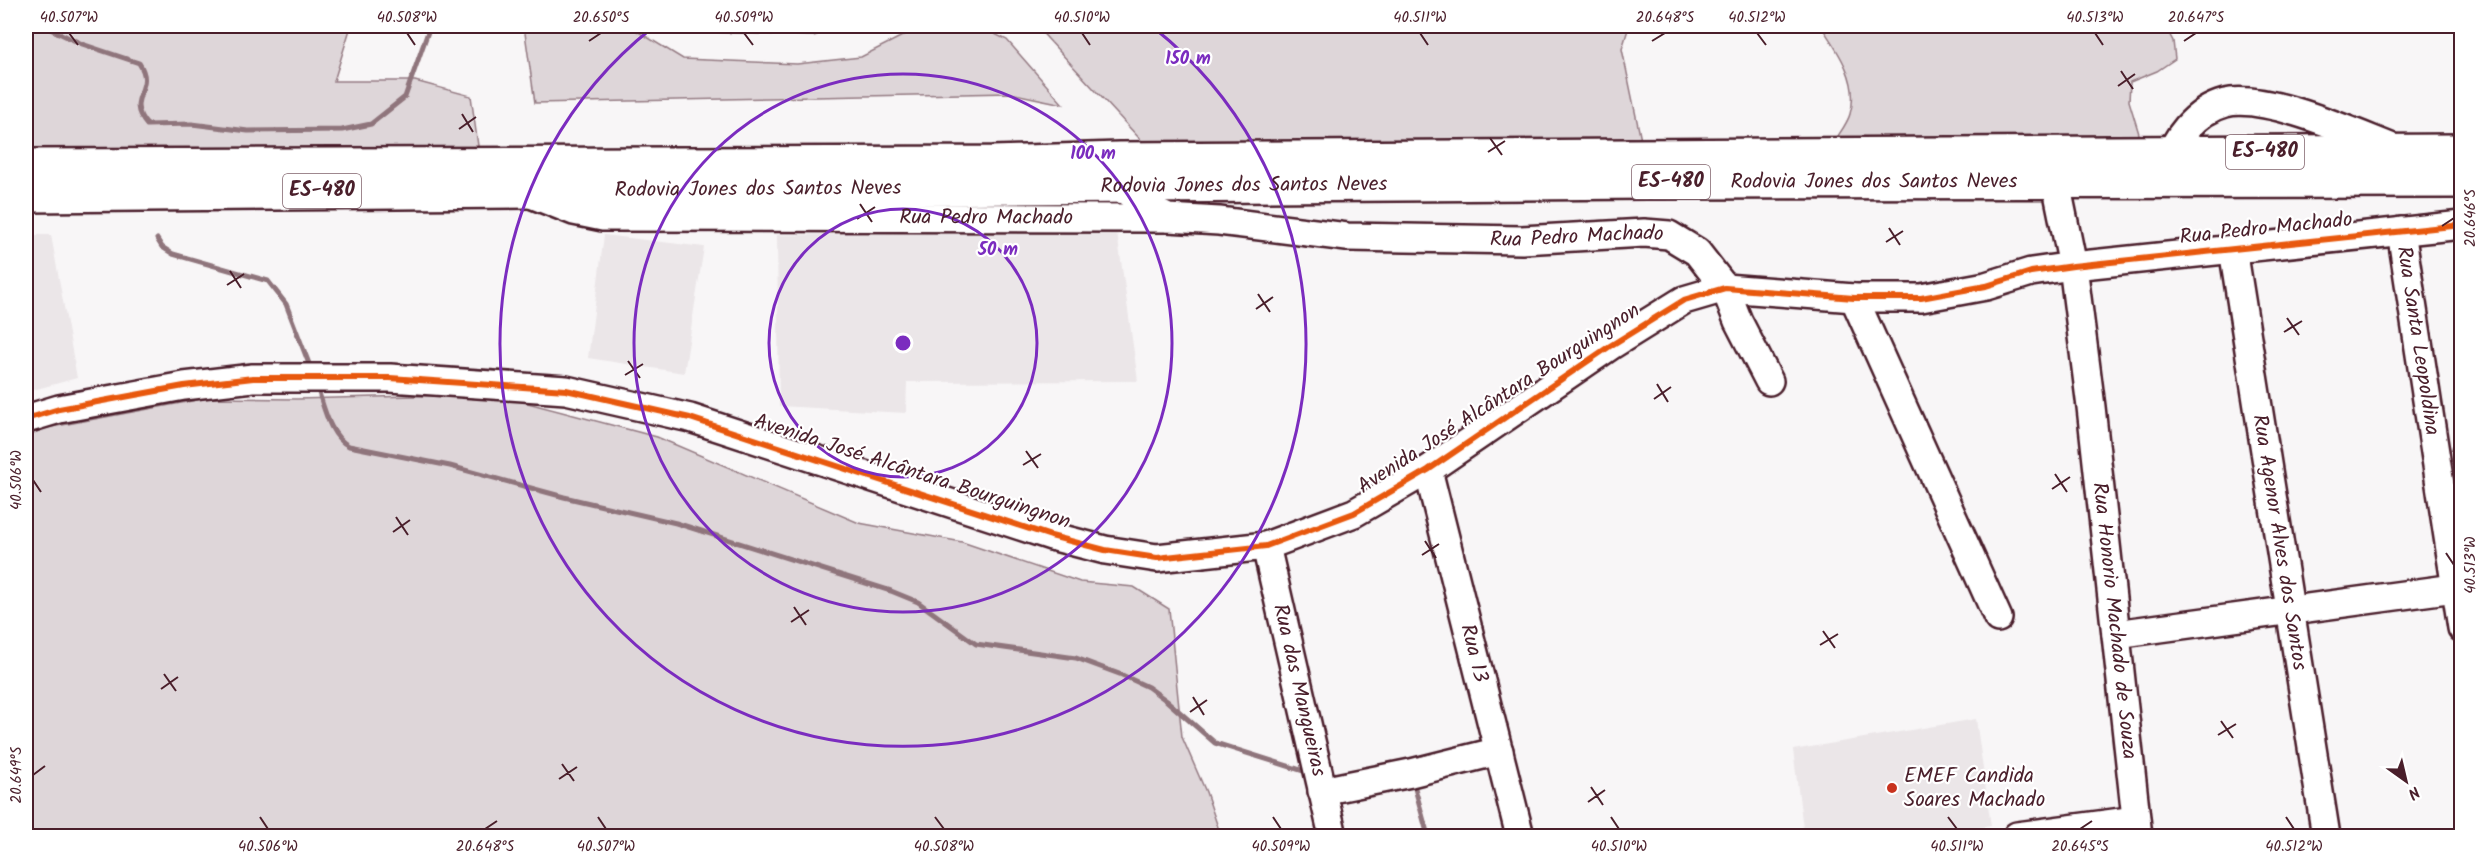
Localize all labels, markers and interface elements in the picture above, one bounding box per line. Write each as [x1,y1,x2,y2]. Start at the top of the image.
text: 40.507°W [40,6,99,30]
text: 40.508°W [377,6,438,30]
text: 20.650°S [573,6,629,30]
text: 40.509°W [714,6,774,30]
text: 40.510°W [1054,6,1110,30]
text: 40.511°W [1393,6,1447,30]
text: 20.648°S [1636,6,1694,30]
text: 40.512°W [1728,6,1786,30]
text: 40.513°W [2066,6,2124,30]
text: 20.647°S [2168,6,2224,30]
text: 150 m [1165,45,1211,74]
road number: ES-480 [2226,135,2304,169]
text: 100 m [1070,140,1116,169]
road number: ES-480 [1632,165,1710,199]
street label: Rodovia Jones dos Santos Neves [1730,165,2017,198]
street label: Rodovia Jones dos Santos Neves [1100,168,1388,203]
street label: Rodovia Jones dos Santos Neves [614,171,902,207]
road number: ES-480 [283,174,361,208]
text: 20.646°S [2459,189,2483,247]
street label: Rua Pedro Machado [899,201,1073,234]
street label: Rua Pedro Machado [2178,204,2354,254]
street label: Rua Pedro Machado [1490,217,1665,256]
text: 50 m [977,236,1018,265]
street label: Rua Santa Leopoldina [2387,244,2449,438]
street label: Avenida José Alcântara Bourguingnon [1351,295,1647,503]
centre of rings [893,333,913,353]
street label: Avenida José Alcântara Bourguingnon [749,405,1075,539]
street label: Rua Agenor Alves dos Santos [2243,412,2316,673]
text: 40.506°W [5,450,29,510]
street label: Rua Honorio Machado de Souza [2083,481,2146,761]
text: 40.513°W [2459,536,2483,594]
street label: Rua das Mangueiras [1263,601,1335,780]
street label: Rua 13 [1451,621,1497,686]
text: 20.649°S [5,747,29,803]
north arrow [2376,751,2436,811]
place label: EMEF Candida Soares Machado [1904,760,2045,817]
text: N [2402,779,2425,805]
marker: EMEF Candida Soares Machado [1885,781,1899,795]
text: 40.506°W [238,835,298,859]
text: 20.648°S [456,835,514,859]
text: 40.507°W [577,835,636,859]
text: 40.508°W [914,835,975,859]
text: 40.509°W [1251,835,1311,859]
text: 40.510°W [1591,835,1647,859]
text: 40.511°W [1930,835,1984,859]
text: 20.645°S [2051,835,2109,859]
text: 40.512°W [2265,835,2323,859]

